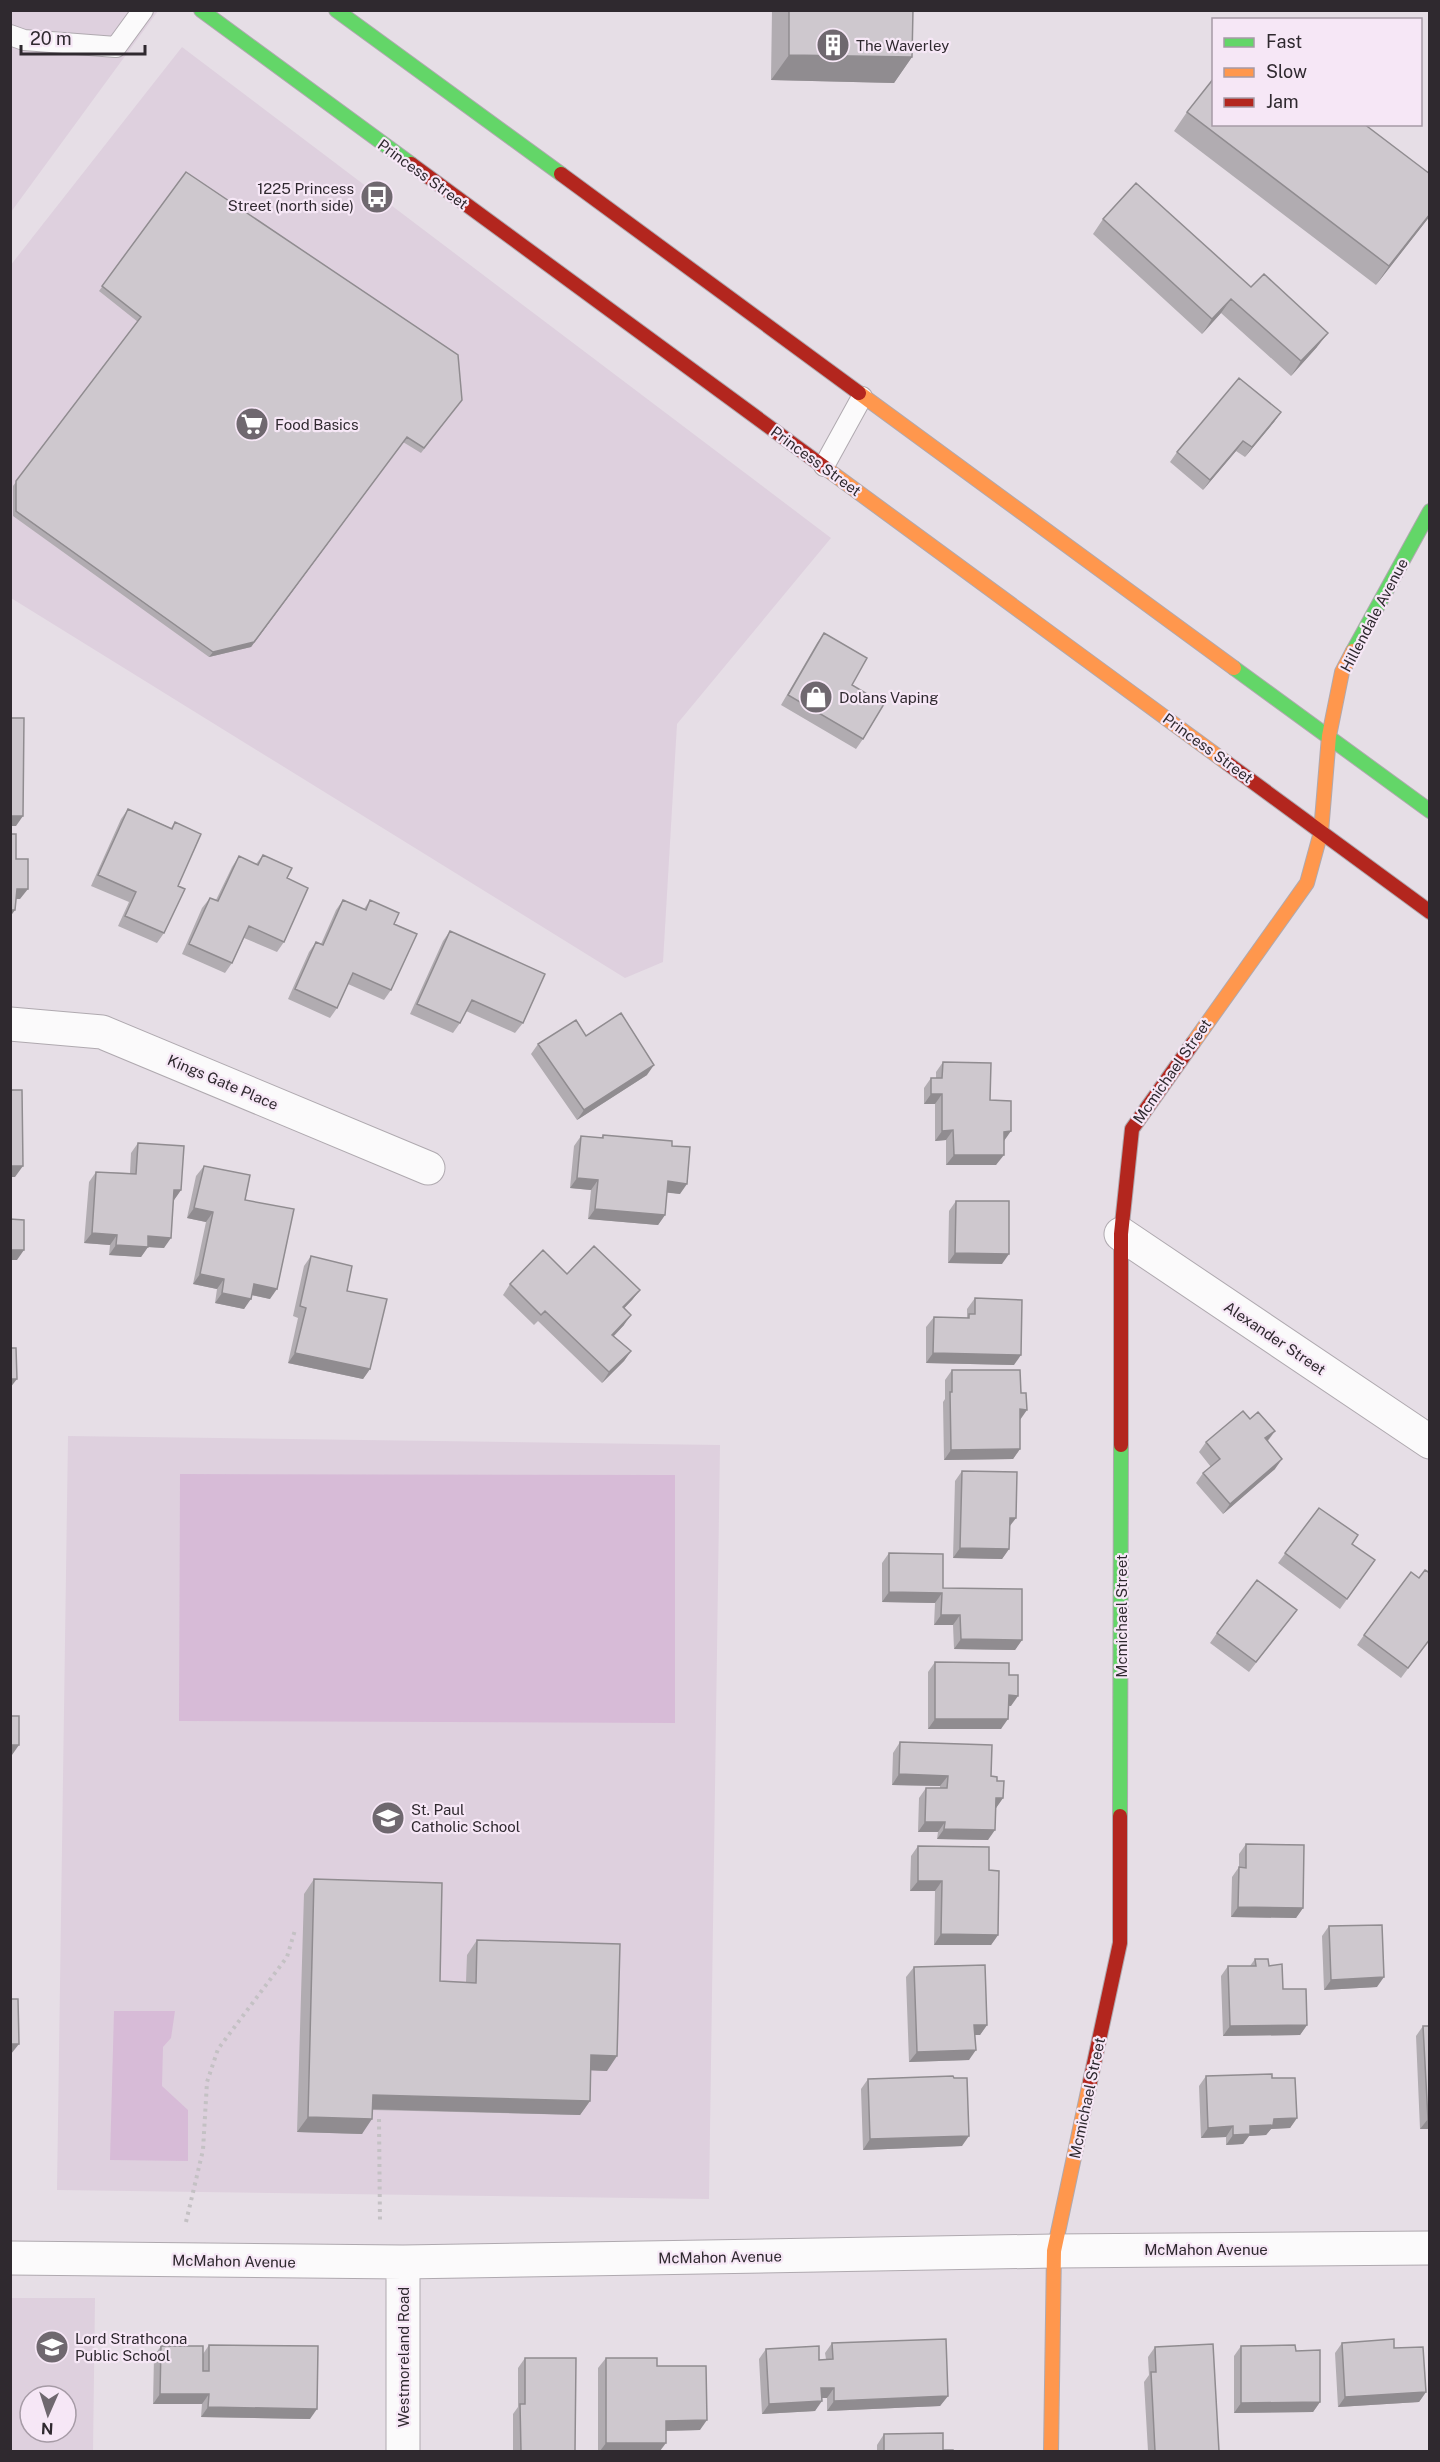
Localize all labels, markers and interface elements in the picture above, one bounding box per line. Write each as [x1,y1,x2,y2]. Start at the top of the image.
scale bar [21,18,146,56]
legend [1212,18,1422,126]
building icon: The Waverley [815,27,851,63]
text: 20 m [30,28,72,49]
text: Fast [1266,31,1302,52]
place label: The Waverley [856,37,949,54]
text: Slow [1266,61,1307,82]
text: Jam [1266,91,1299,112]
street label: Princess Street [375,136,471,212]
bus stop icon: 1225 Princess Street (north side) [359,179,395,215]
place label: 1225 Princess Street (north side) [228,180,354,214]
supermarket icon: Food Basics [234,406,270,442]
place label: Food Basics [275,416,359,433]
street label: Princess Street [768,423,864,499]
street label: Hillendale Avenue [1337,555,1411,675]
shop icon: Dolans Vaping [798,679,834,715]
place label: Dolans Vaping [839,689,939,706]
street label: Princess Street [1160,710,1256,786]
street label: Mcmichael Street [1130,1015,1214,1126]
street label: Kings Gate Place [165,1051,281,1113]
street label: Alexander Street [1221,1298,1329,1378]
street label: Mcmichael Street [1113,1554,1130,1678]
school or university icon: St. Paul Catholic School [370,1800,406,1836]
place label: St. Paul Catholic School [411,1801,520,1835]
street label: Mcmichael Street [1066,2036,1108,2160]
street label: McMahon Avenue [1144,2241,1268,2258]
street label: McMahon Avenue [658,2247,782,2267]
street label: McMahon Avenue [172,2251,296,2271]
street label: Westmoreland Road [395,2287,412,2427]
school or university icon: Lord Strathcona Public School [34,2329,70,2365]
place label: Lord Strathcona Public School [75,2330,187,2364]
north arrow [18,2384,78,2444]
text: N [40,2419,54,2438]

